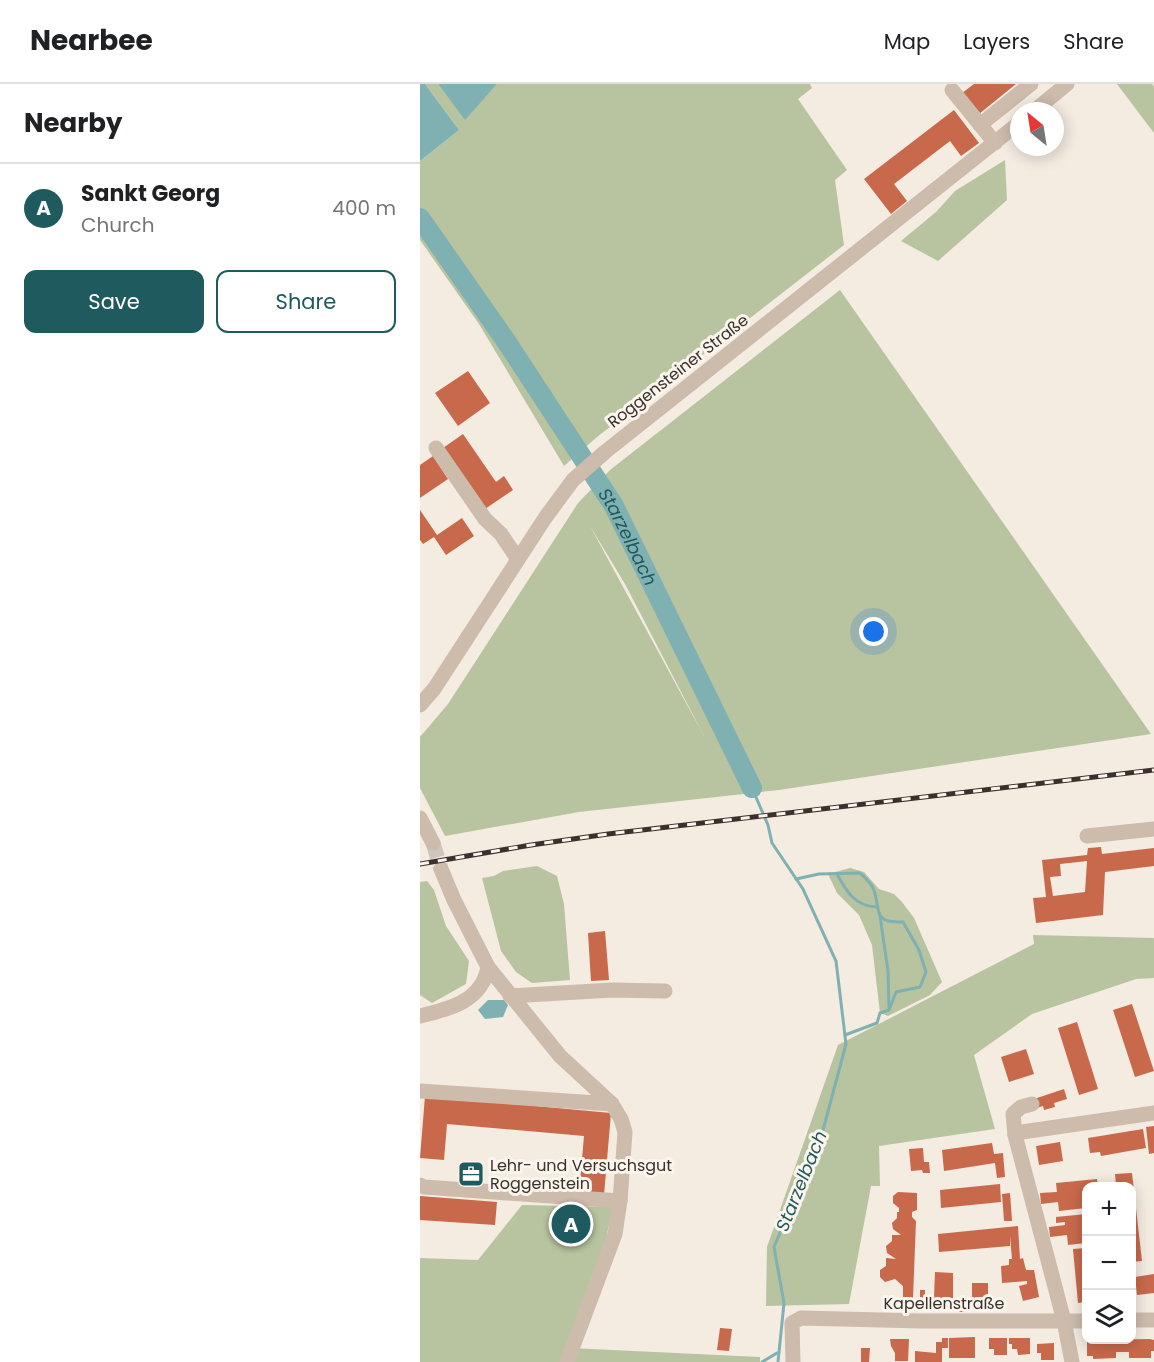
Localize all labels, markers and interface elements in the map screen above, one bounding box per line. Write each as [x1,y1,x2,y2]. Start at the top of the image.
text: Nearbee [30,21,153,60]
text: Map [884,27,930,56]
text: Layers [963,27,1030,56]
text: Share [1063,27,1124,56]
north arrow [1010,102,1064,156]
text: Nearby [24,105,122,141]
text: Sankt Georg [81,178,220,209]
text: A [36,194,51,222]
text: 400 m [332,194,396,222]
text: Church [81,211,154,239]
button: Save [24,270,204,333]
button: Share [216,270,396,333]
street label: Roggensteiner Straße [603,309,753,433]
water label: Starzelbach [593,483,663,590]
your location [859,617,888,646]
water label: Starzelbach [769,1127,833,1235]
place label: Lehr- und Versuchsgut Roggenstein [490,1154,672,1195]
office icon: Lehr- und Versuchsgut Roggenstein [456,1159,486,1189]
map controls [1082,1182,1136,1344]
button: + [1082,1182,1136,1236]
pin: A [552,1202,590,1246]
button: − [1082,1236,1136,1290]
button: layers [1082,1290,1136,1344]
street label: Kapellenstraße [884,1292,1005,1315]

